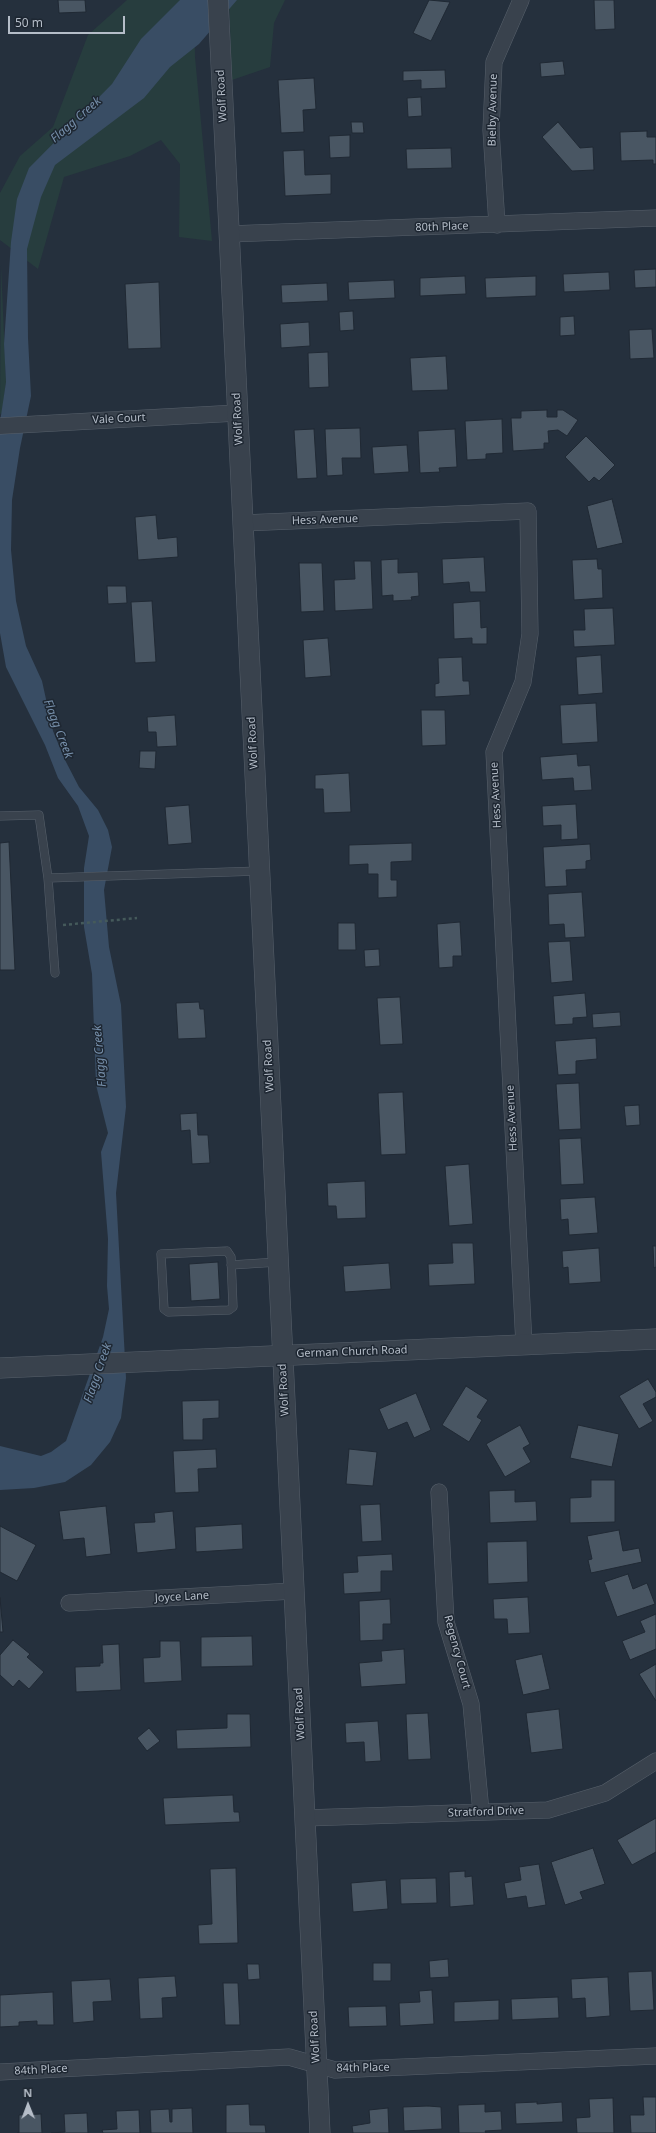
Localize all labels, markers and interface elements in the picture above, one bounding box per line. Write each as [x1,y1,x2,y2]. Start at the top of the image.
scale bar [10,8,127,34]
text: 50 m [15,14,43,31]
street label: Wolf Road [214,69,230,123]
street label: Bielby Avenue [486,74,500,146]
water label: Flagg Creek [48,94,104,146]
street label: 80th Place [415,219,469,235]
street label: Wolf Road [230,392,246,446]
street label: Vale Court [92,411,146,427]
street label: Hess Avenue [292,512,358,528]
water label: Flagg Creek [40,697,76,761]
street label: Wolf Road [245,716,261,770]
street label: Hess Avenue [488,762,504,828]
water label: Flagg Creek [90,1024,110,1088]
street label: Wolf Road [261,1039,277,1093]
street label: Hess Avenue [504,1085,520,1151]
water label: Flagg Creek [81,1341,115,1405]
street label: German Church Road [296,1343,408,1361]
street label: Wolf Road [276,1363,292,1417]
street label: Joyce Lane [155,1589,209,1605]
street label: Regency Court [441,1614,473,1690]
street label: Wolf Road [292,1687,308,1741]
street label: Stratford Drive [448,1804,524,1820]
street label: Wolf Road [307,2010,323,2064]
street label: 84th Place [336,2061,390,2075]
street label: 84th Place [14,2062,68,2078]
north arrow [8,2085,48,2125]
text: N [23,2085,32,2100]

